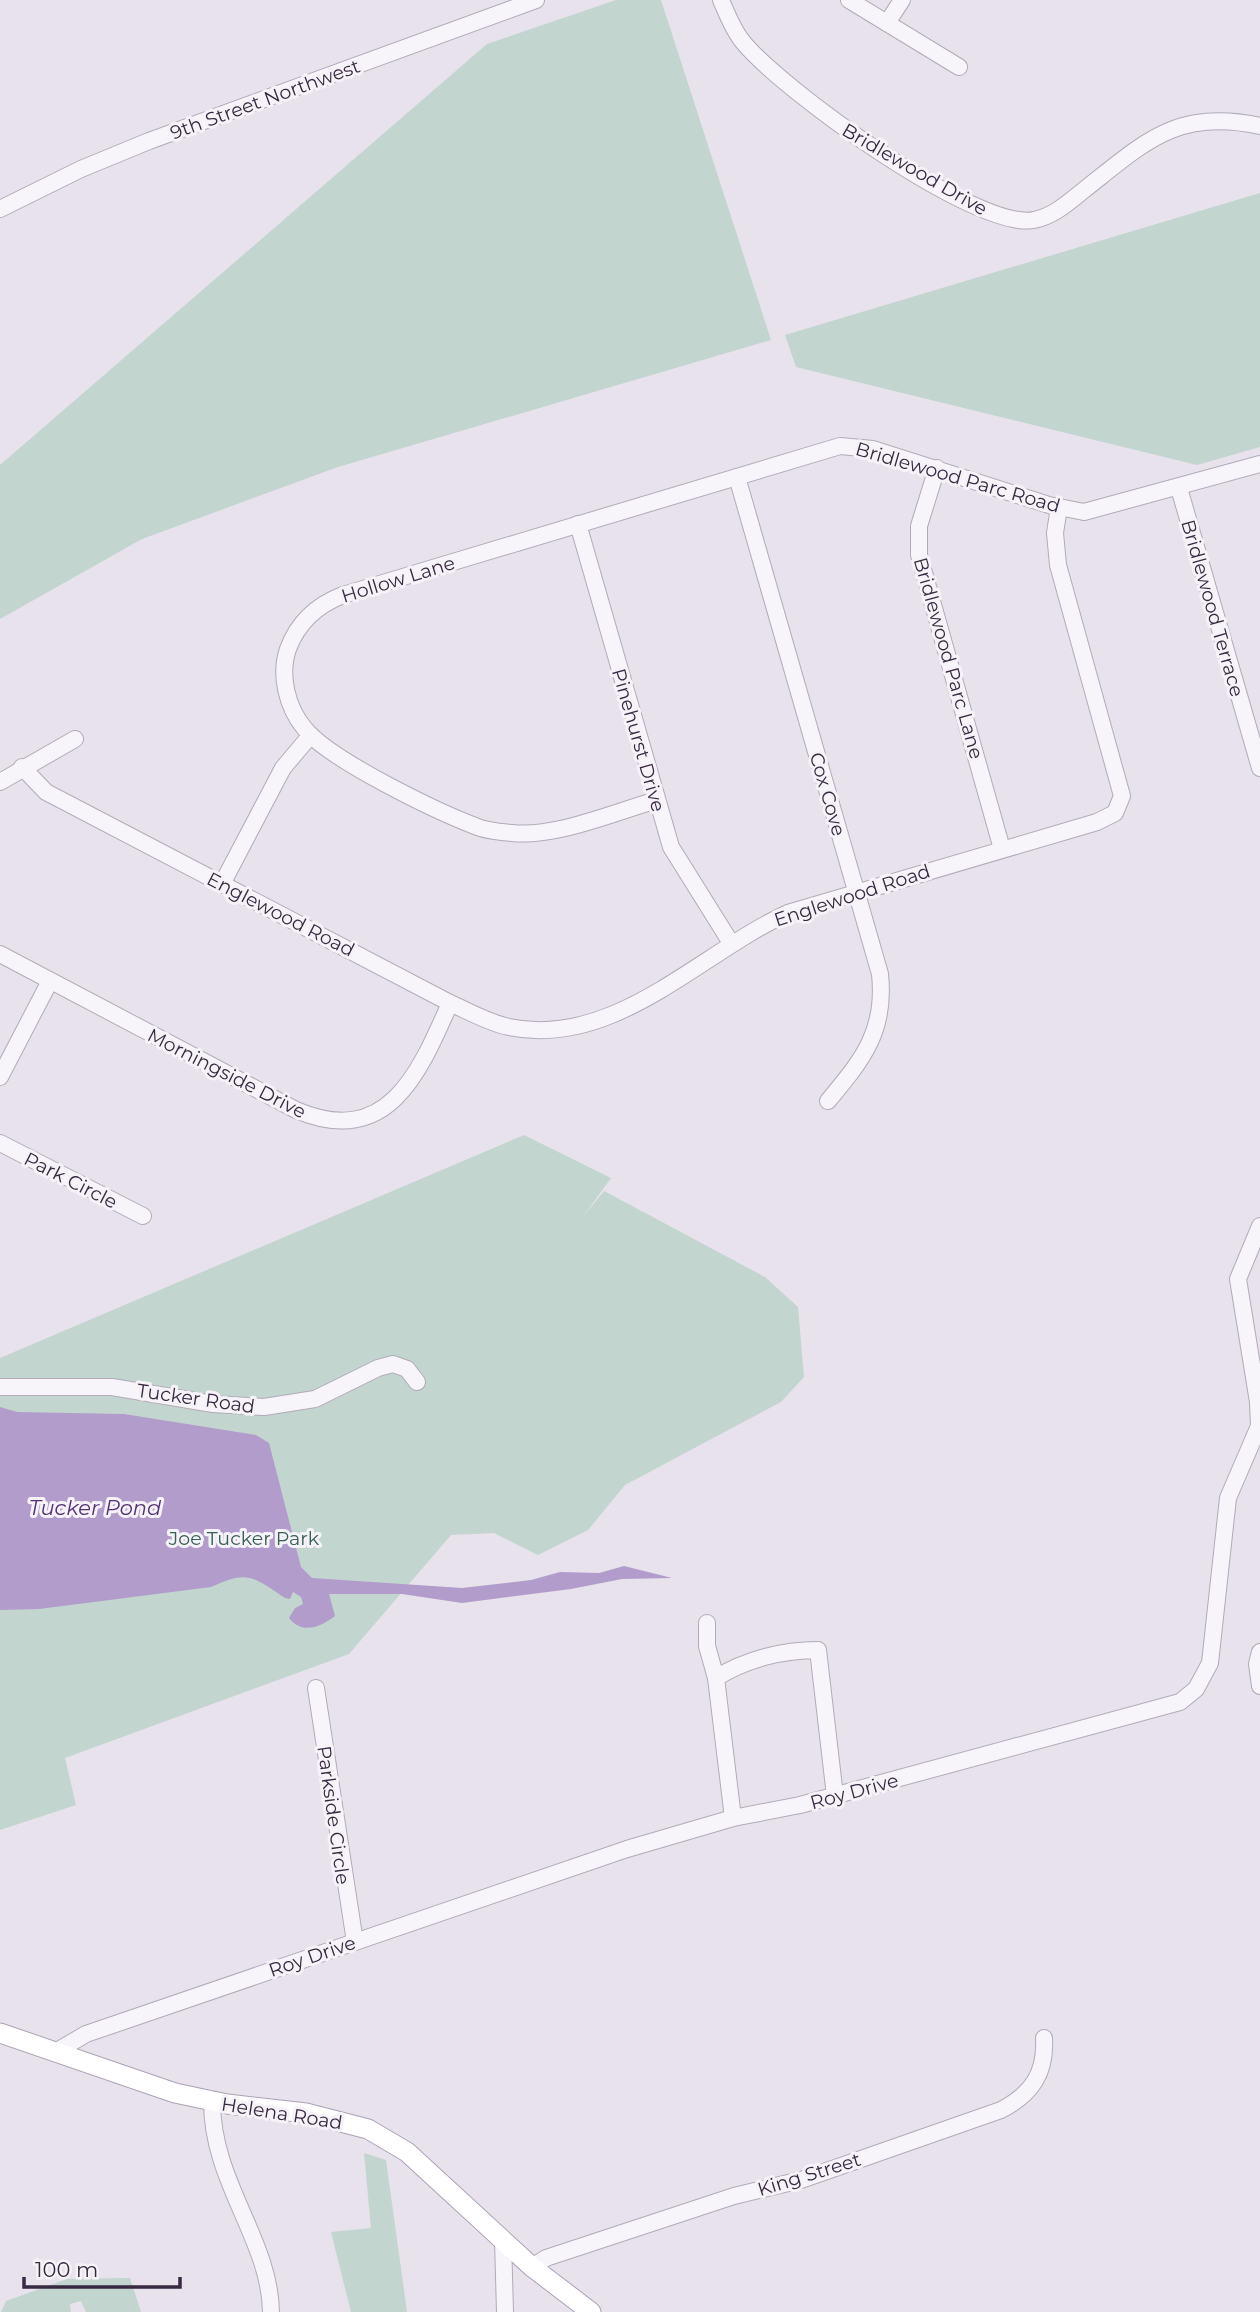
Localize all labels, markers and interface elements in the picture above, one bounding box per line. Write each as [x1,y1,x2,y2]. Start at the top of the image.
street label: 9th Street Northwest [167,54,363,145]
street label: Bridlewood Drive [838,118,992,220]
street label: Bridlewood Parc Road [853,437,1063,518]
street label: Bridlewood Terrace [1176,517,1249,699]
street label: Hollow Lane [339,551,458,608]
street label: Bridlewood Parc Lane [909,555,988,762]
street label: Pinehurst Drive [607,666,670,814]
street label: Cox Cove [805,750,850,839]
street label: Englewood Road [771,859,933,932]
street label: Englewood Road [203,867,358,962]
street label: Morningside Drive [144,1024,310,1123]
street label: Park Circle [20,1147,121,1214]
street label: Tucker Road [136,1379,256,1418]
water label: Tucker Pond [29,1495,162,1520]
park label: Joe Tucker Park [168,1527,320,1550]
street label: Parkside Circle [312,1744,355,1886]
street label: Roy Drive [807,1769,901,1814]
street label: Roy Drive [266,1931,359,1982]
street label: Helena Road [220,2093,344,2134]
street label: King Street [755,2148,864,2201]
scale bar [24,2246,180,2290]
text: 100 m [35,2257,98,2282]

